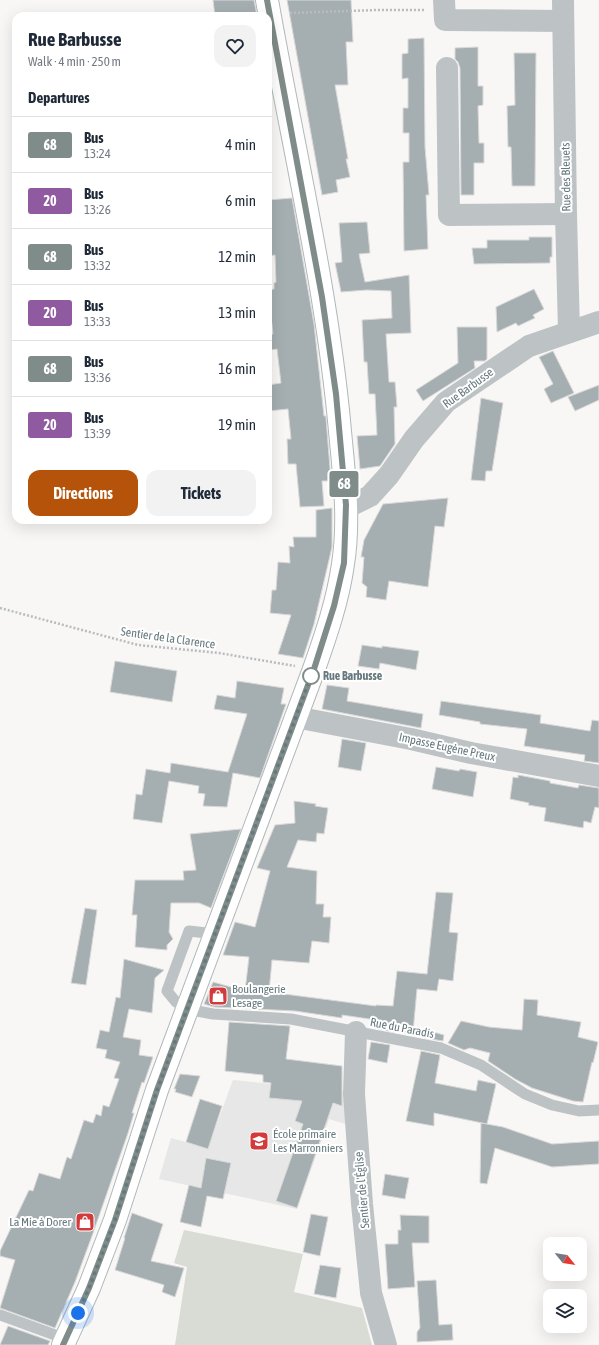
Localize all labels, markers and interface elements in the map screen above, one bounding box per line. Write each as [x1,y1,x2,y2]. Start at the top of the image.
button: heart [214,25,256,67]
text: Rue Barbusse [28,28,122,50]
text: Walk · 4 min · 250 m [28,54,121,69]
text: Departures [28,89,90,106]
text: Bus [84,129,104,146]
text: 4 min [225,136,256,153]
text: 68 [43,137,57,153]
street label: Rue des Bleuets [558,142,574,212]
text: 13:24 [84,146,111,161]
text: Bus [84,185,104,202]
text: 6 min [225,192,256,209]
text: 20 [43,193,57,209]
text: 13:26 [84,202,111,217]
text: Bus [84,241,104,258]
text: 12 min [218,248,256,265]
text: 68 [43,249,57,265]
text: 13:32 [84,258,111,273]
text: Bus [84,297,104,314]
text: 13 min [218,304,256,321]
text: 20 [43,305,57,321]
text: 13:33 [84,314,111,329]
text: Bus [84,353,104,370]
text: 16 min [218,360,256,377]
text: 68 [43,361,57,377]
street label: Rue Barbusse [440,365,496,411]
text: 13:36 [84,370,111,385]
text: Bus [84,409,104,426]
text: 19 min [218,416,256,433]
text: 20 [43,417,57,433]
text: 13:39 [84,426,111,441]
button: Directions [28,470,138,516]
button: Tickets [146,470,256,516]
line badge: 68 [326,471,362,497]
text: 68 [337,476,351,492]
street label: Sentier de la Clarence [120,624,216,652]
marker: Rue Barbusse [302,667,320,685]
place label: Rue Barbusse [323,669,383,683]
street label: Impasse Eugène Preux [398,730,497,764]
place label: Boulangerie Lesage [232,982,286,1010]
shop icon: Boulangerie Lesage [207,985,229,1007]
street label: Rue du Paradis [369,1015,435,1041]
place label: École primaire Les Marronniers [273,1127,343,1155]
school or university icon: École primaire Les Marronniers [248,1130,270,1152]
street label: Sentier de l'Église [352,1151,372,1229]
shop icon: La Mie à Dorer [74,1211,96,1233]
place label: La Mie à Dorer [9,1215,71,1229]
north arrow [543,1237,587,1281]
map controls [543,1237,587,1333]
button: layers [543,1289,587,1333]
your location [68,1303,88,1323]

